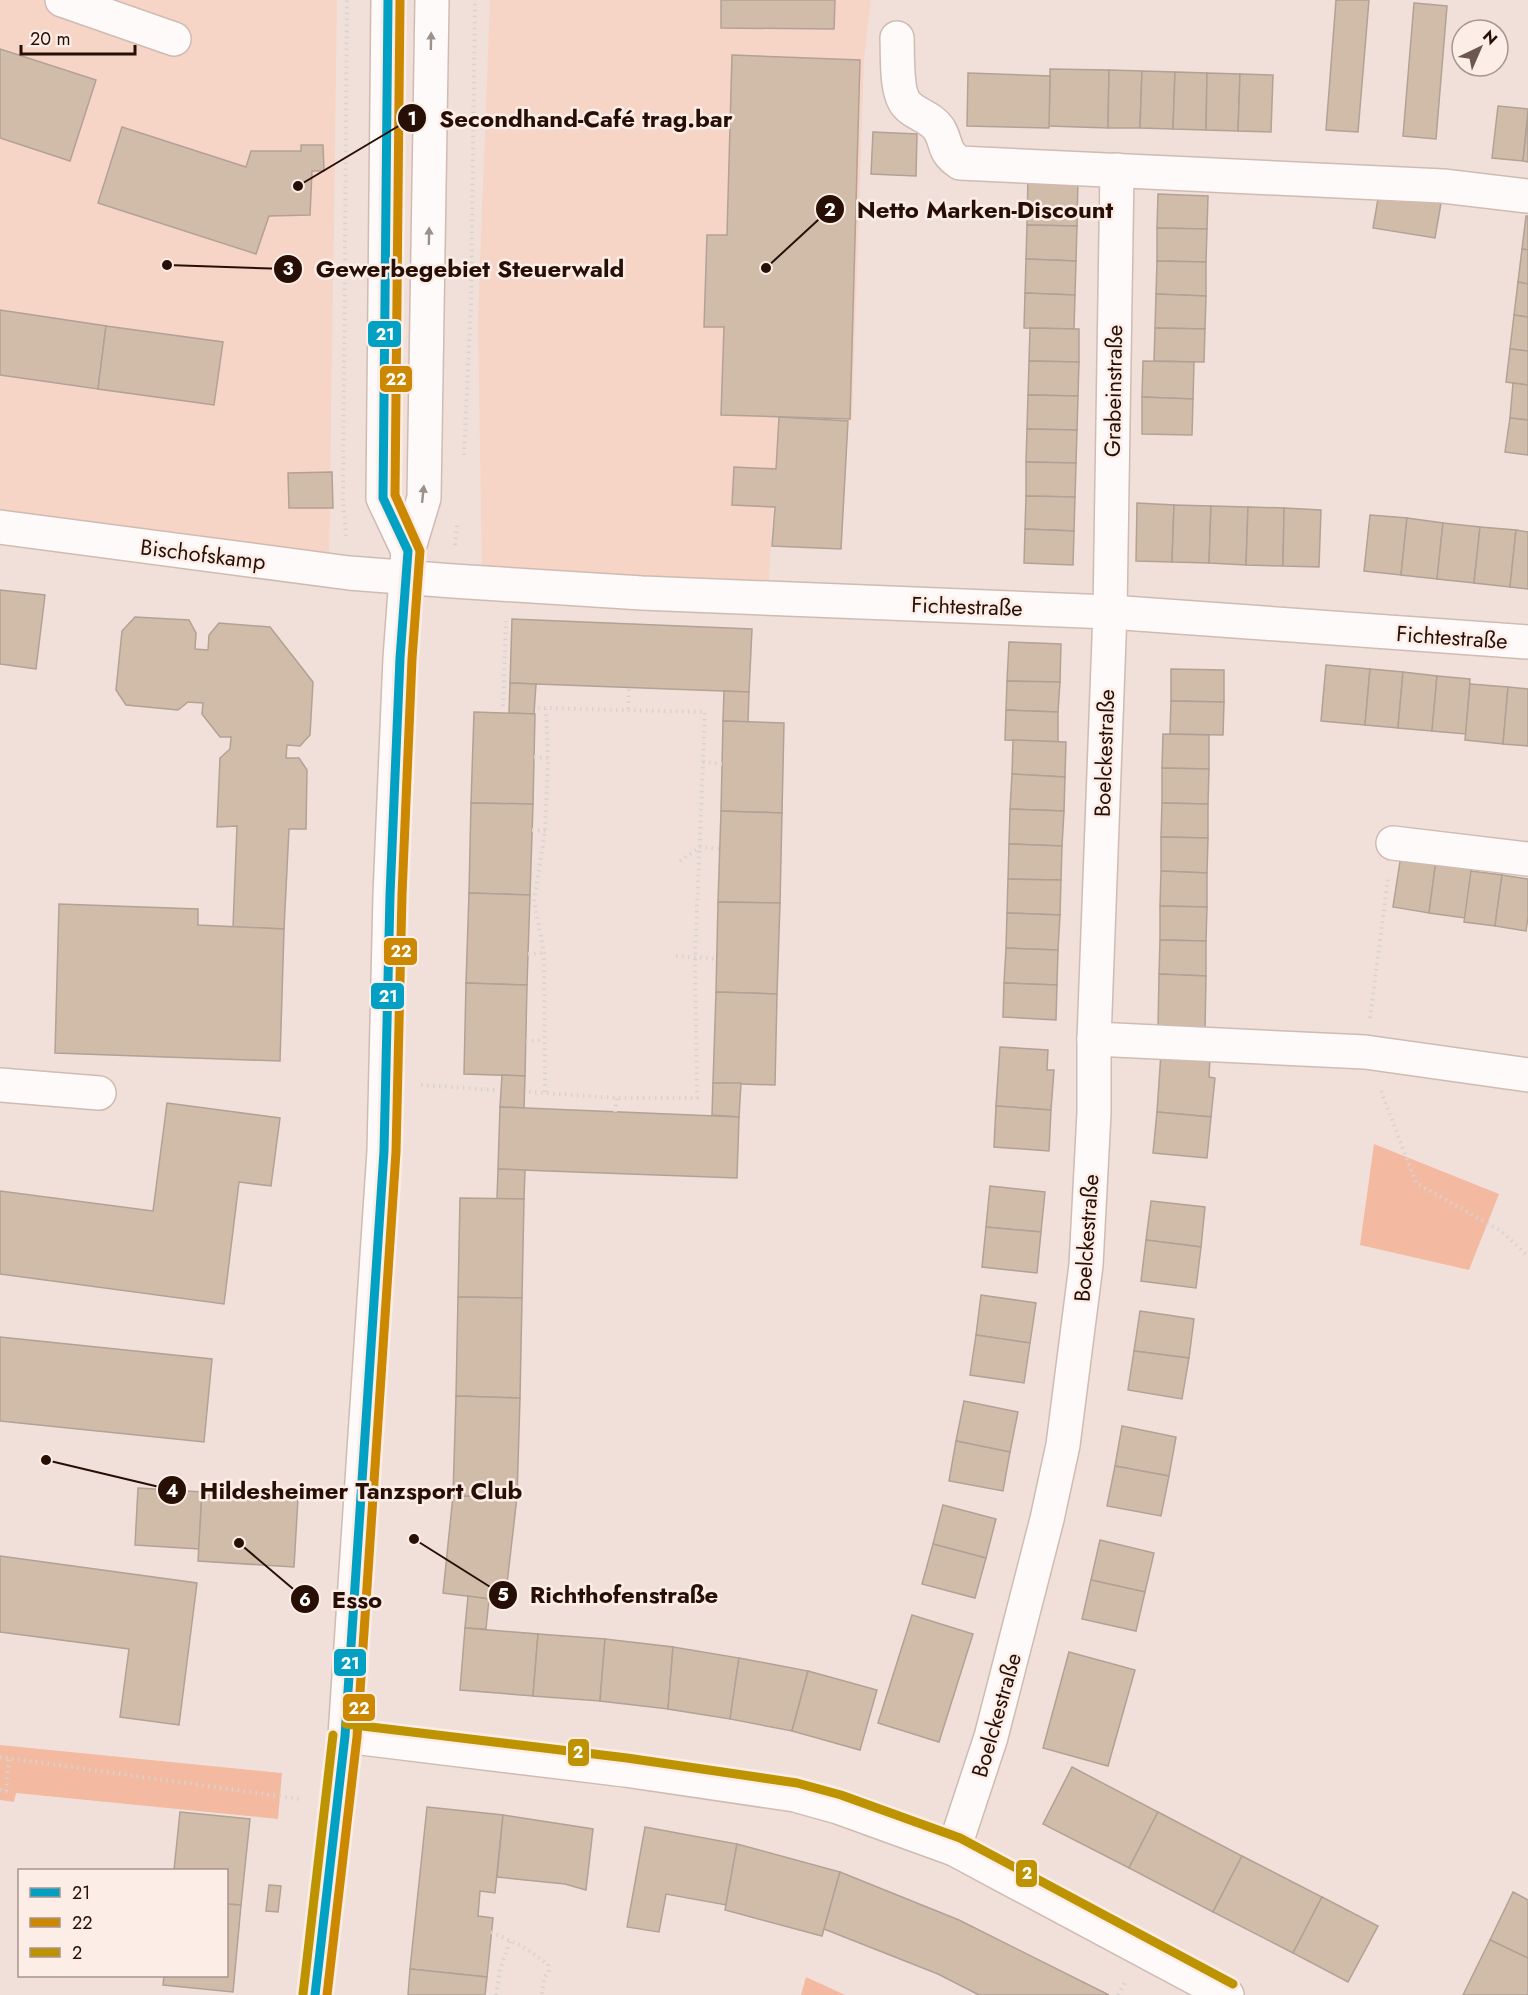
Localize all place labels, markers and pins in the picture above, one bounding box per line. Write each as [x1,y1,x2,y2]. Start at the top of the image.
callout: Secondhand-Café trag.bar [397,97,744,139]
callout: Netto Marken-Discount [815,188,1126,230]
callout: Gewerbegebiet Steuerwald [273,248,636,290]
callout: Hildesheimer Tanzsport Club [157,1469,534,1511]
callout: Richthofenstraße [488,1574,730,1616]
callout: Esso [290,1578,395,1620]

